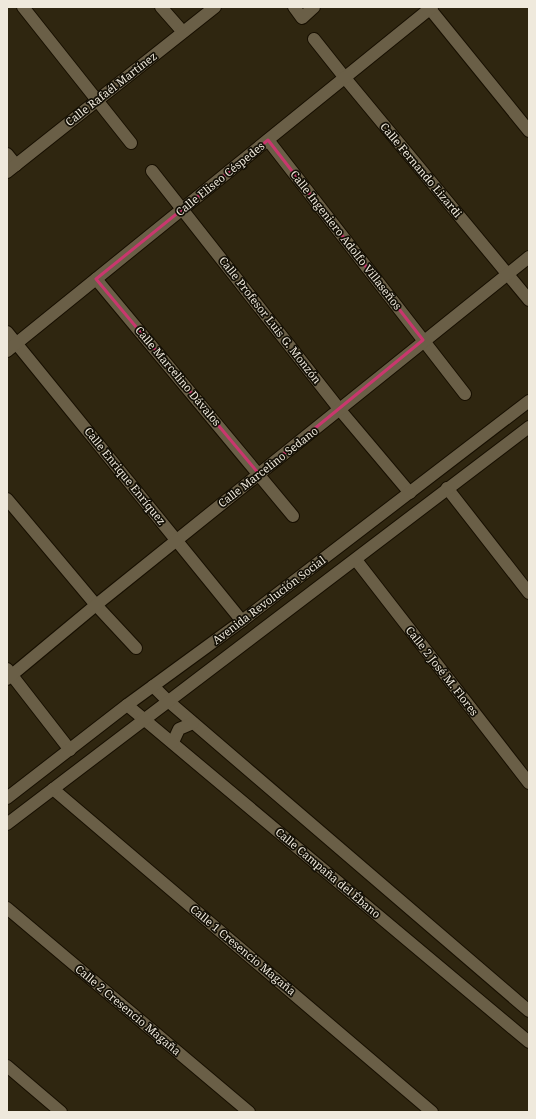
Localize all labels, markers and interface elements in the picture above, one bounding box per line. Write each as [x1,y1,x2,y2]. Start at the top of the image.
street label: Calle Rafaél Martínez [62,48,159,129]
street label: Calle Fernando Lizardi [377,119,466,221]
street label: Calle Eliseo Céspedes [172,138,267,219]
street label: Calle Ingeniero Adolfo Villaseños [287,167,406,312]
street label: Calle Profesor Luis G. Monzón [216,253,325,386]
street label: Calle Marcelino Dávalos [132,323,225,429]
street label: Calle Marcelino Sedano [215,423,321,510]
street label: Calle Enrique Enríquez [81,424,169,528]
street label: Avenida Revolución Social [209,552,329,647]
street label: Calle 2 José M. Flores [403,623,482,719]
street label: Calle Campaña del Ébano [273,824,384,921]
street label: Calle 1 Cresencio Magaña [187,901,299,998]
street label: Calle 2 Cresencio Magaña [72,961,184,1058]

